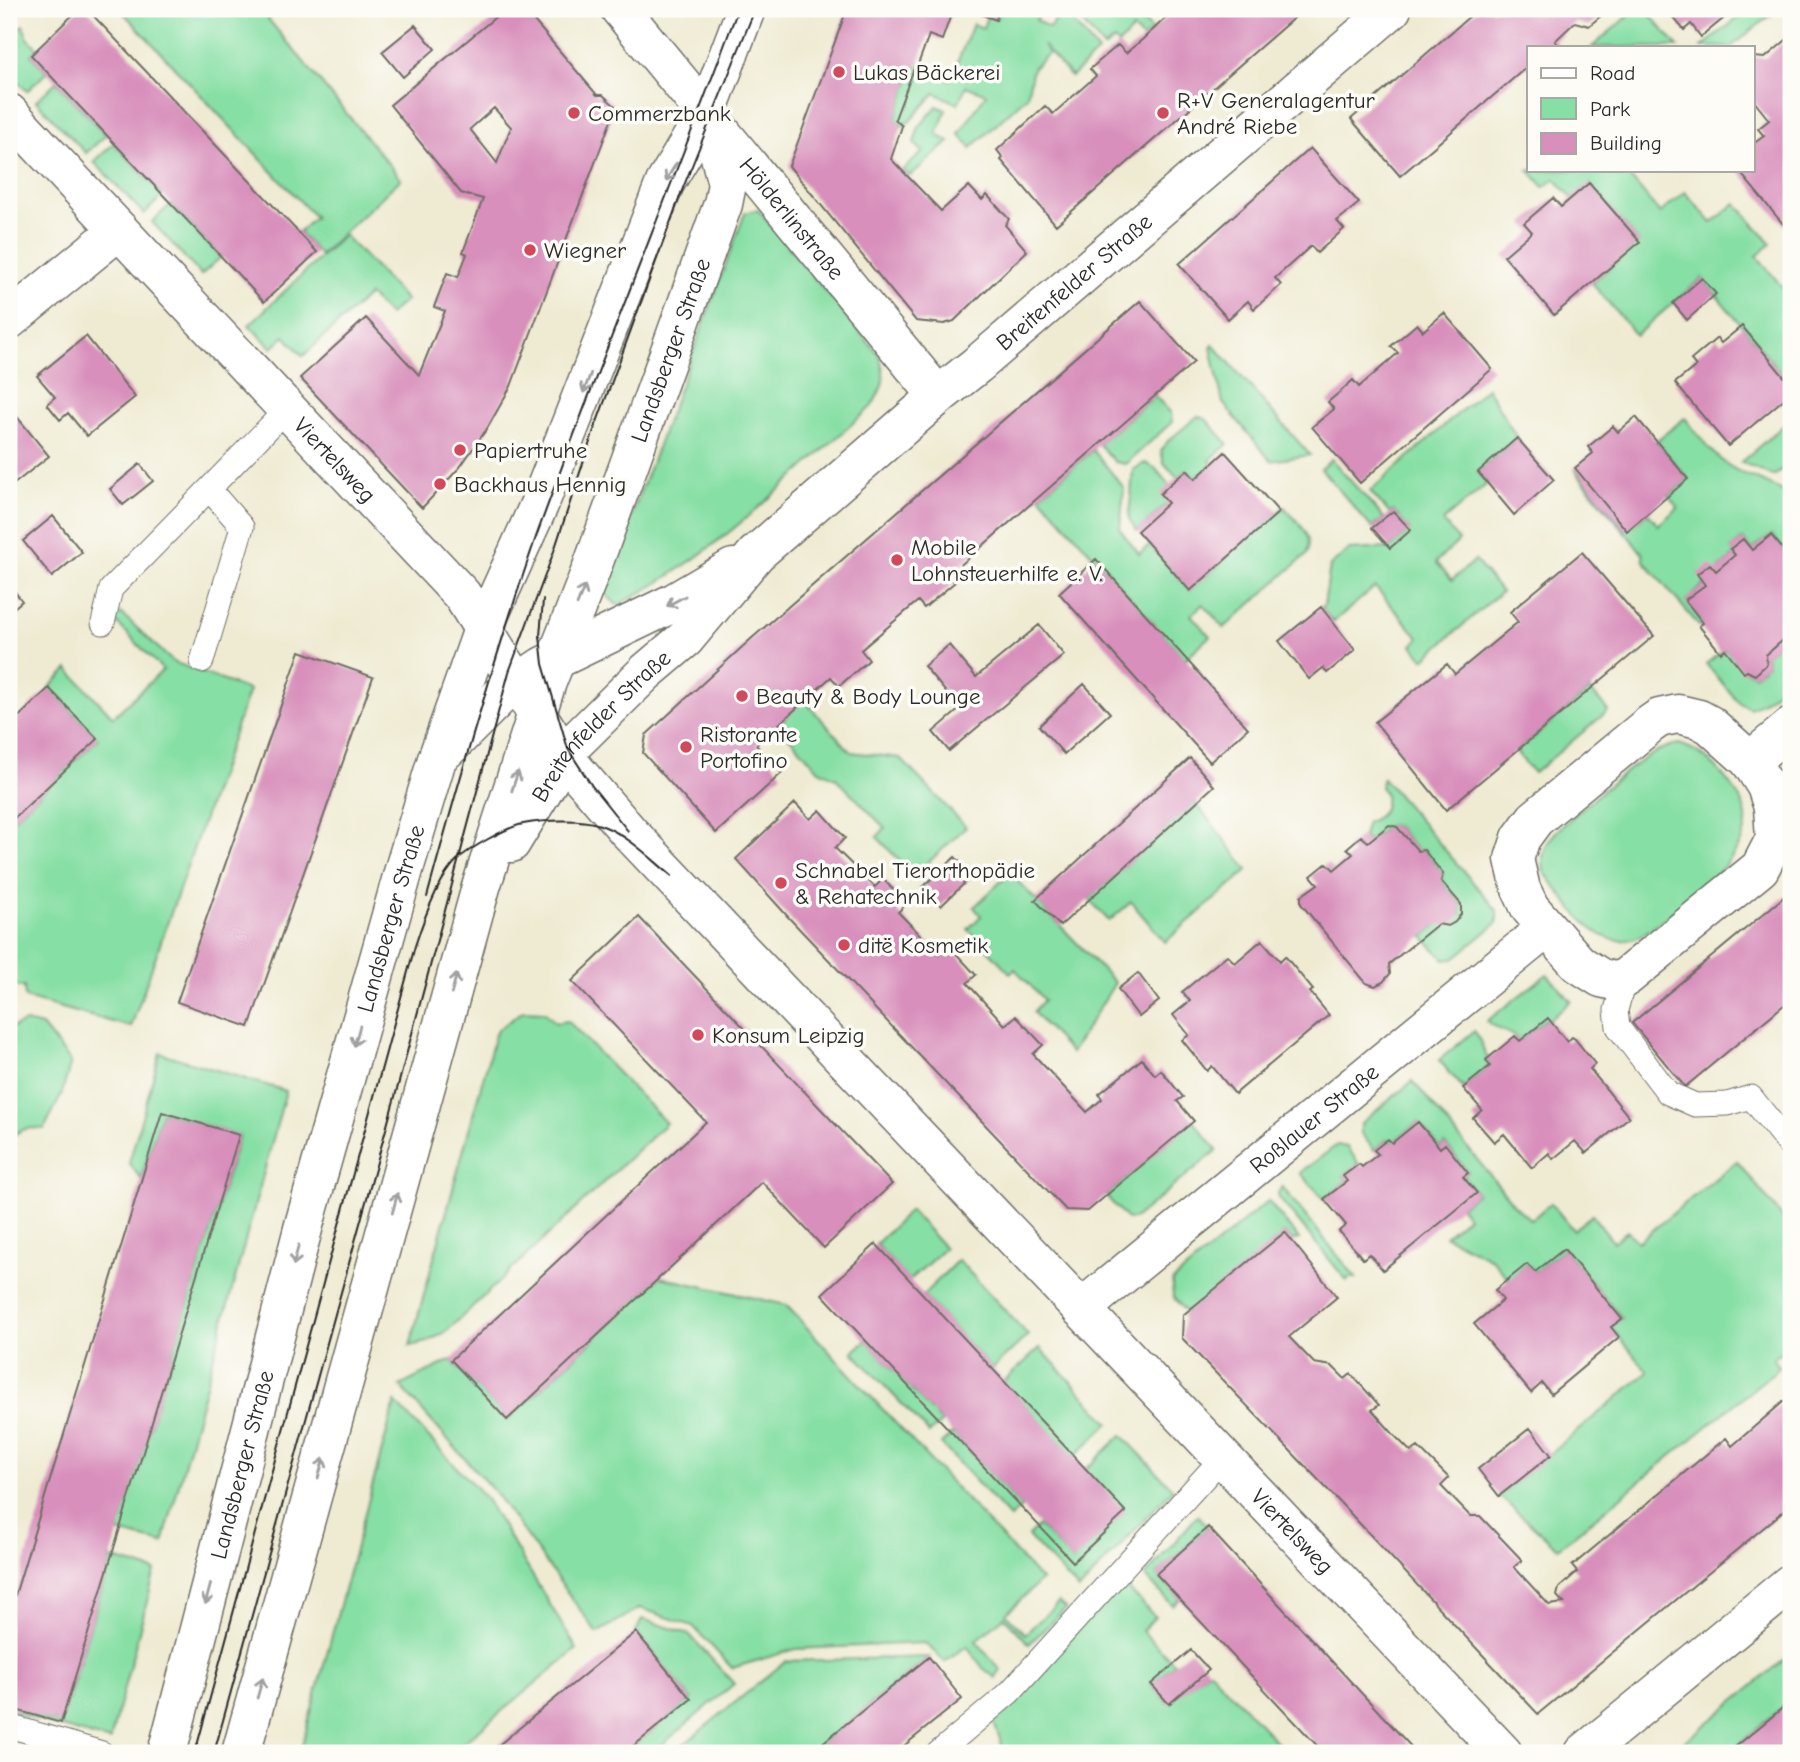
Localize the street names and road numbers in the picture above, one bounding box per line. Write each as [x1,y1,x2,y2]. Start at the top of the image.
street label: Hölderlinstraße [734,152,850,285]
street label: Breitenfelder Straße [991,208,1157,356]
street label: Landsberger Straße [625,254,716,446]
street label: Viertelsweg [288,411,382,508]
street label: Breitenfelder Straße [526,644,676,807]
street label: Landsberger Straße [351,821,430,1015]
street label: Roßlauer Straße [1244,1058,1384,1179]
street label: Landsberger Straße [204,1367,279,1562]
street label: Viertelsweg [1246,1483,1339,1579]

